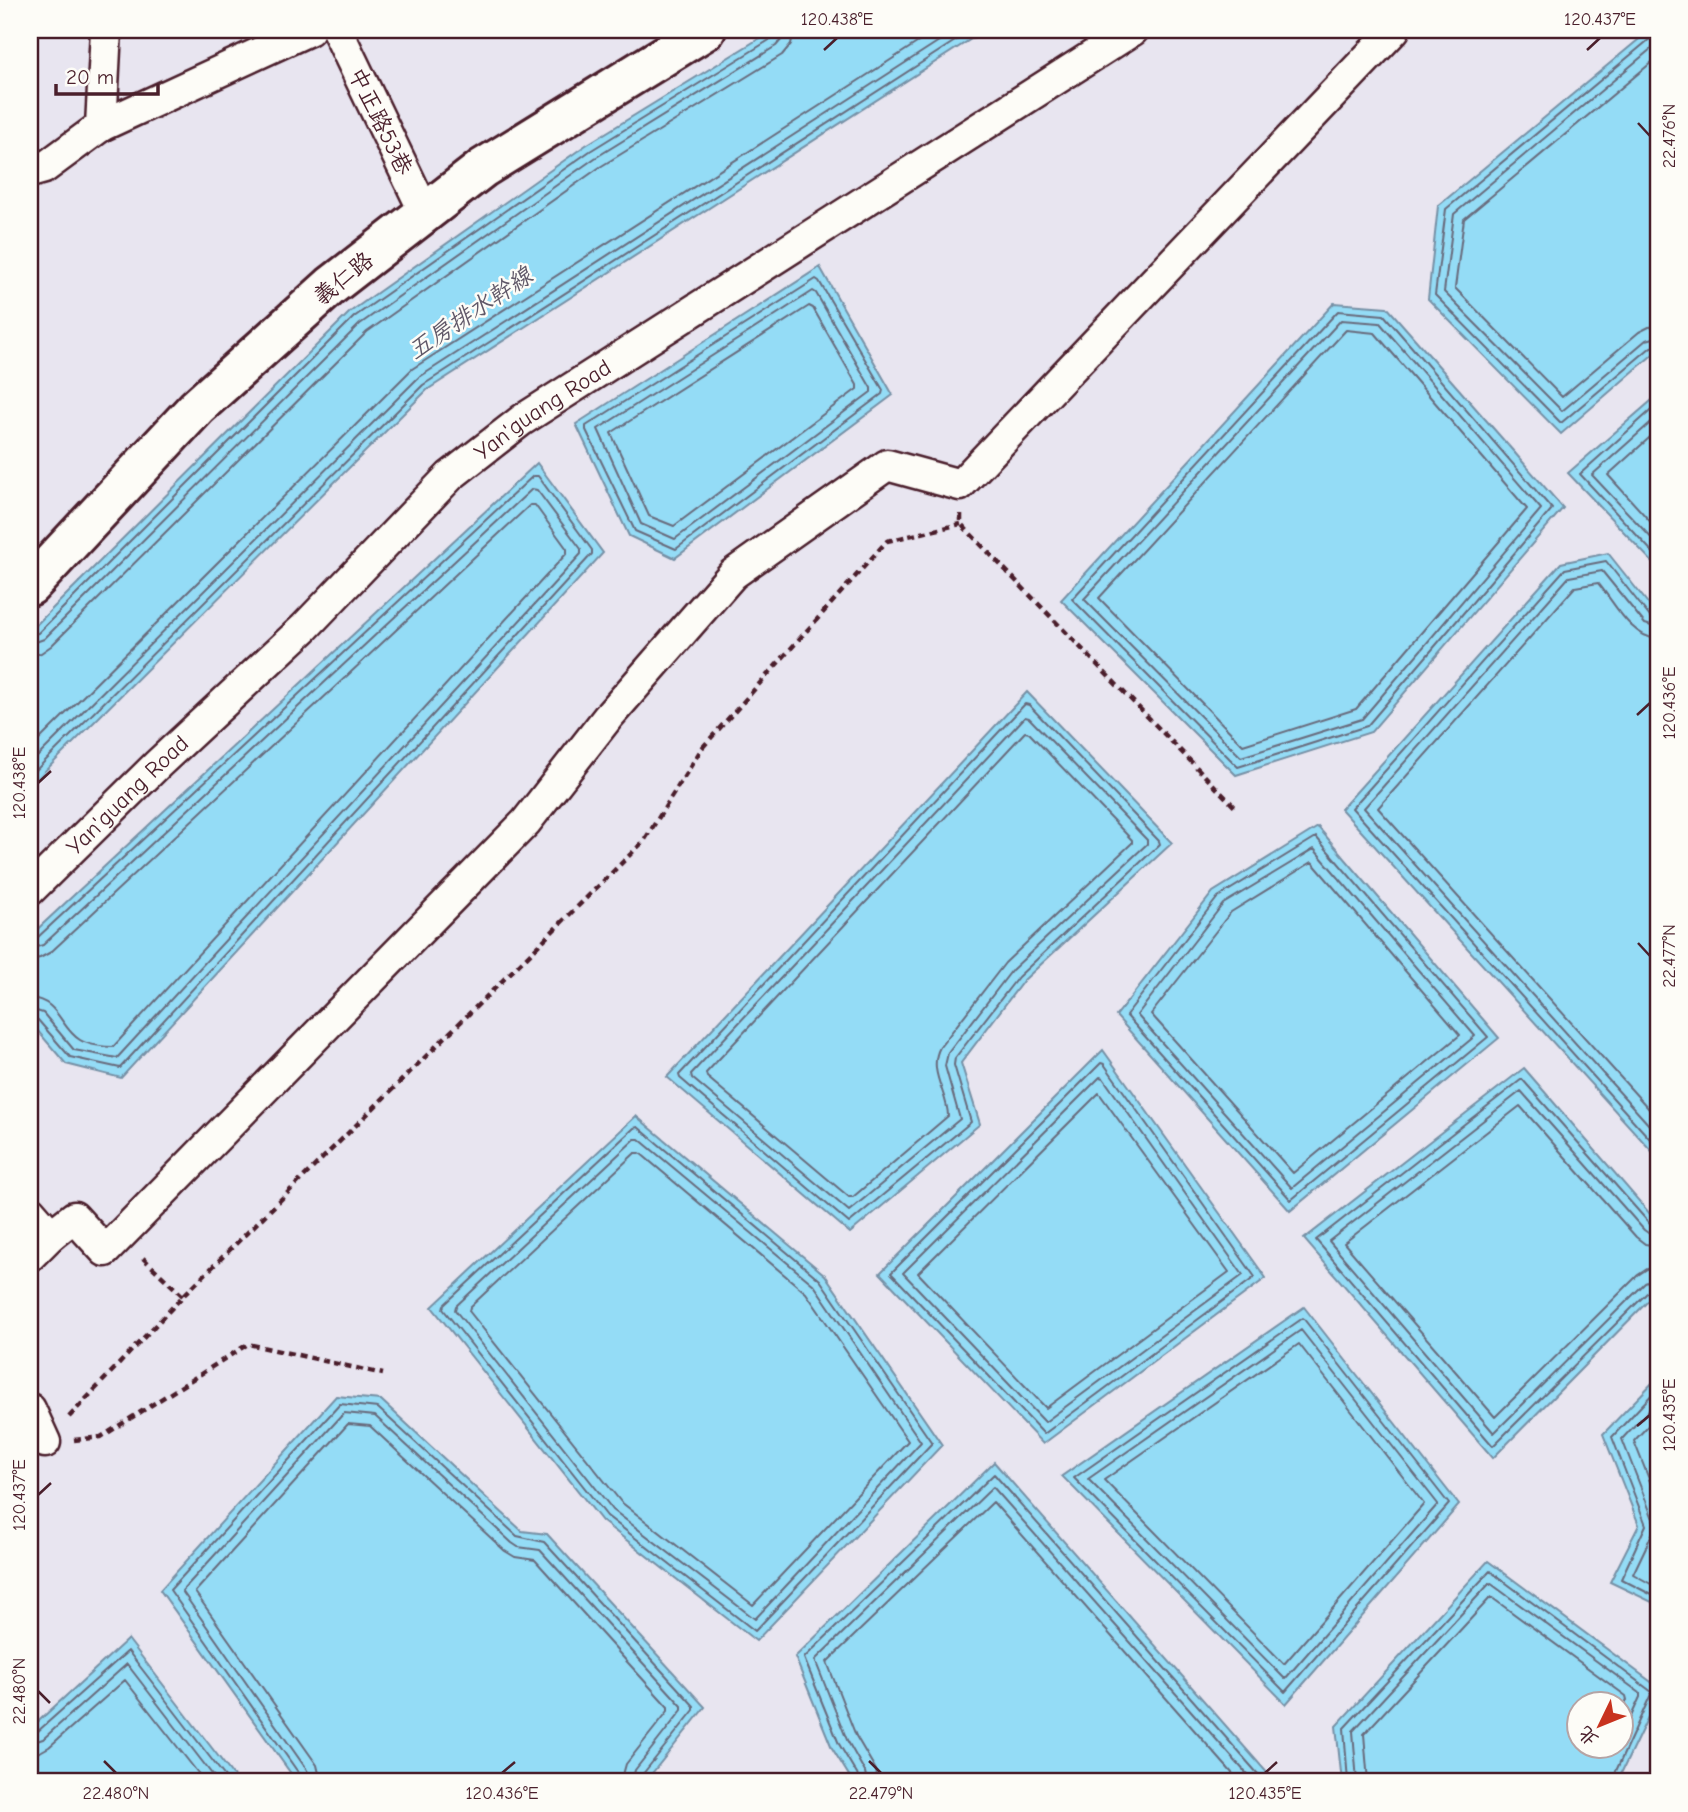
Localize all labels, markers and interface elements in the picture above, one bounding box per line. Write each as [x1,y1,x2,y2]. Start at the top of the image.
text: 120.438°E [801,9,873,30]
text: 120.437°E [1564,9,1636,30]
scale bar [56,52,158,96]
street label: 中正路53巷 [343,63,419,180]
text: 20 m [66,65,114,89]
text: 22.476°N [1659,104,1680,168]
street label: 義仁路 [308,246,379,311]
water label: 五房排水幹線 [402,260,539,365]
street label: Yan'guang Road [469,354,616,466]
text: 120.436°E [1659,666,1680,740]
street label: Yan'guang Road [61,730,194,861]
text: 120.438°E [9,747,30,819]
text: 22.477°N [1659,924,1680,988]
text: 120.435°E [1659,1378,1680,1452]
text: 120.437°E [9,1459,30,1531]
text: 22.480°N [9,1658,30,1724]
north arrow [1566,1689,1636,1759]
text: 北 [1574,1721,1603,1750]
text: 22.480°N [83,1783,149,1804]
text: 120.436°E [465,1783,539,1804]
text: 22.479°N [849,1783,913,1804]
text: 120.435°E [1228,1783,1302,1804]

